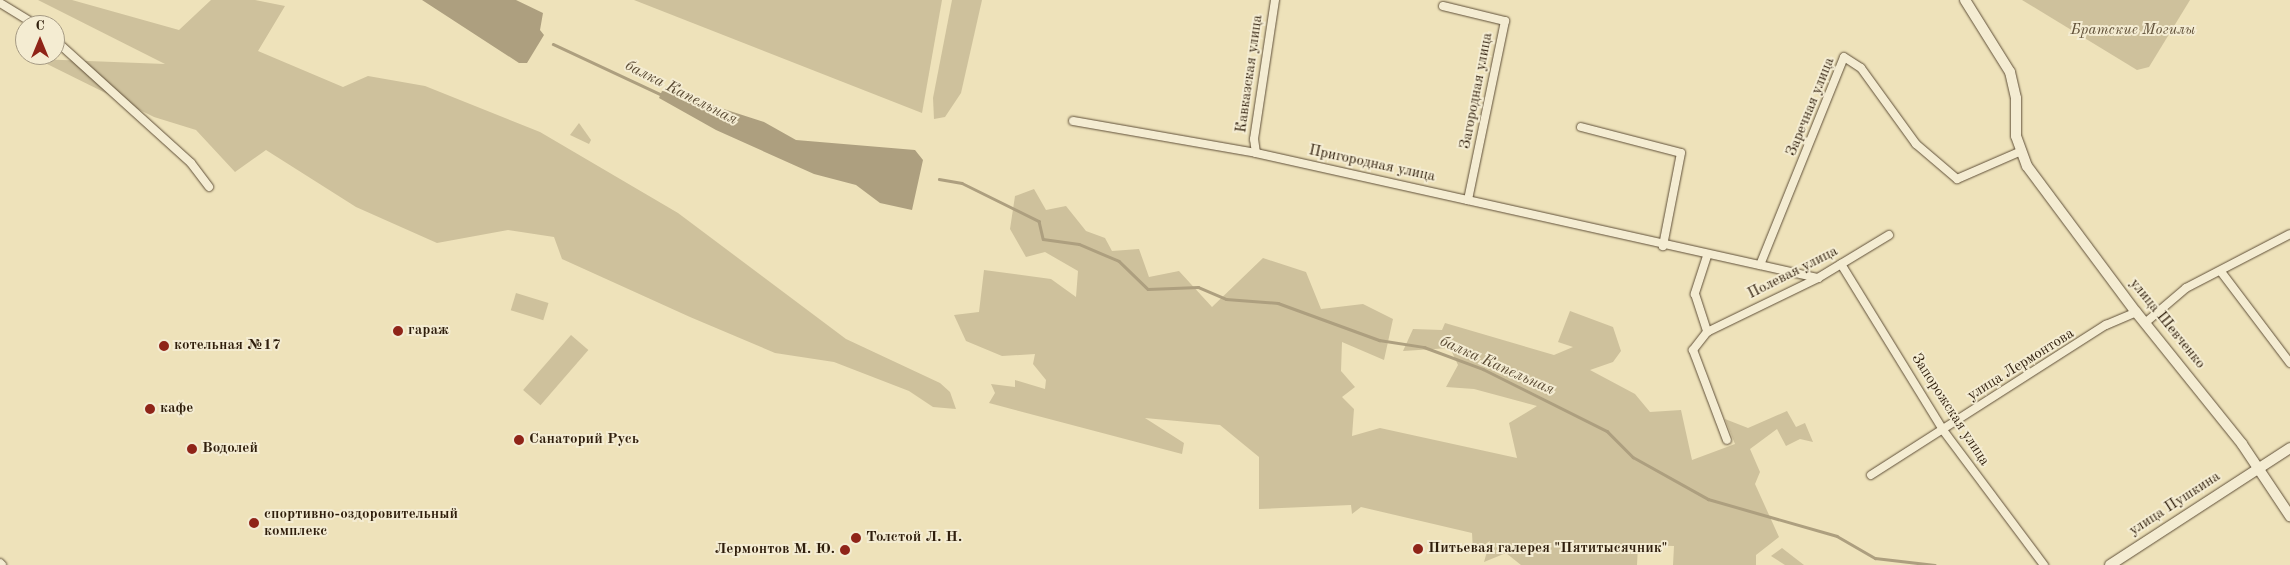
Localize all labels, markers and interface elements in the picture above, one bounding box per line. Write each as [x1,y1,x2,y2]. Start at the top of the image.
street label: Кавказская улица [1233,14,1267,134]
north arrow [15,15,65,65]
text: С [35,19,45,33]
park label: Братские Могилы [2071,22,2195,40]
street label: Загородная улица [1457,31,1497,151]
street label: Заречная улица [1783,55,1839,159]
water label: балка Капельная [622,56,740,130]
street label: Пригородная улица [1307,142,1437,186]
street label: Полевая улица [1745,243,1841,303]
street label: улица Шевченко [2125,275,2209,373]
place label: гараж [408,322,449,340]
marker: гараж [392,325,404,337]
street label: улица Лермонтова [1964,325,2078,405]
water label: балка Капельная [1437,332,1557,400]
place label: котельная №17 [174,337,281,355]
marker: котельная №17 [158,340,170,352]
street label: Запорожская улица [1907,350,1993,470]
place label: кафе [160,400,193,418]
marker: кафе [144,403,156,415]
place label: Санаторий Русь [529,431,639,449]
marker: Санаторий Русь [513,434,525,446]
place label: Водолей [202,440,258,458]
marker: Водолей [186,443,198,455]
street label: улица Пушкина [2126,468,2224,540]
place label: спортивно-оздоровительный комплекс [264,505,458,540]
marker: спортивно-оздоровительный комплекс [248,517,260,529]
place label: Толстой Л. Н. [866,529,962,547]
marker: Толстой Л. Н. [850,532,862,544]
place label: Питьевая галерея "Пятитысячник" [1428,540,1668,558]
place label: Лермонтов М. Ю. [715,541,835,559]
marker: Питьевая галерея "Пятитысячник" [1412,543,1424,555]
marker: Лермонтов М. Ю. [839,544,851,556]

